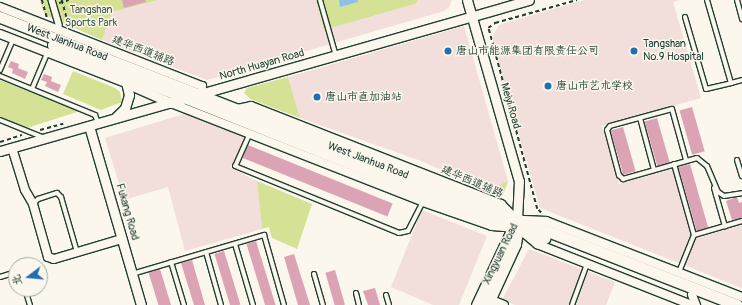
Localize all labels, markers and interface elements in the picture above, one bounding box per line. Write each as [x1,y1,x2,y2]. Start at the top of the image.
park label: Tangshan Sports Park [65,4,117,30]
street label: West Jianhua Road [25,21,109,65]
street label: 建华西道辅路 [110,33,176,69]
place label: Tangshan No.9 Hospital [643,38,704,64]
place label: 唐山市能源集团有限责任公司 [456,44,599,58]
marker: Tangshan No.9 Hospital [628,45,640,57]
marker: 唐山市能源集团有限责任公司 [443,46,453,56]
street label: North Huayan Road [218,47,306,83]
place label: 唐山市艺术学校 [556,79,633,93]
marker: 唐山市艺术学校 [543,81,553,91]
street label: Meiyi Road [497,82,523,130]
place label: 唐山市直加油站 [325,90,402,104]
marker: 唐山市直加油站 [312,92,322,102]
street label: West Jianhua Road [326,139,410,183]
street label: 建华西道辅路 [439,163,505,201]
street label: Fukang Road [113,182,141,242]
street label: Xingyuan Road [481,221,521,287]
north arrow [8,257,48,297]
text: 北 [9,273,25,287]

